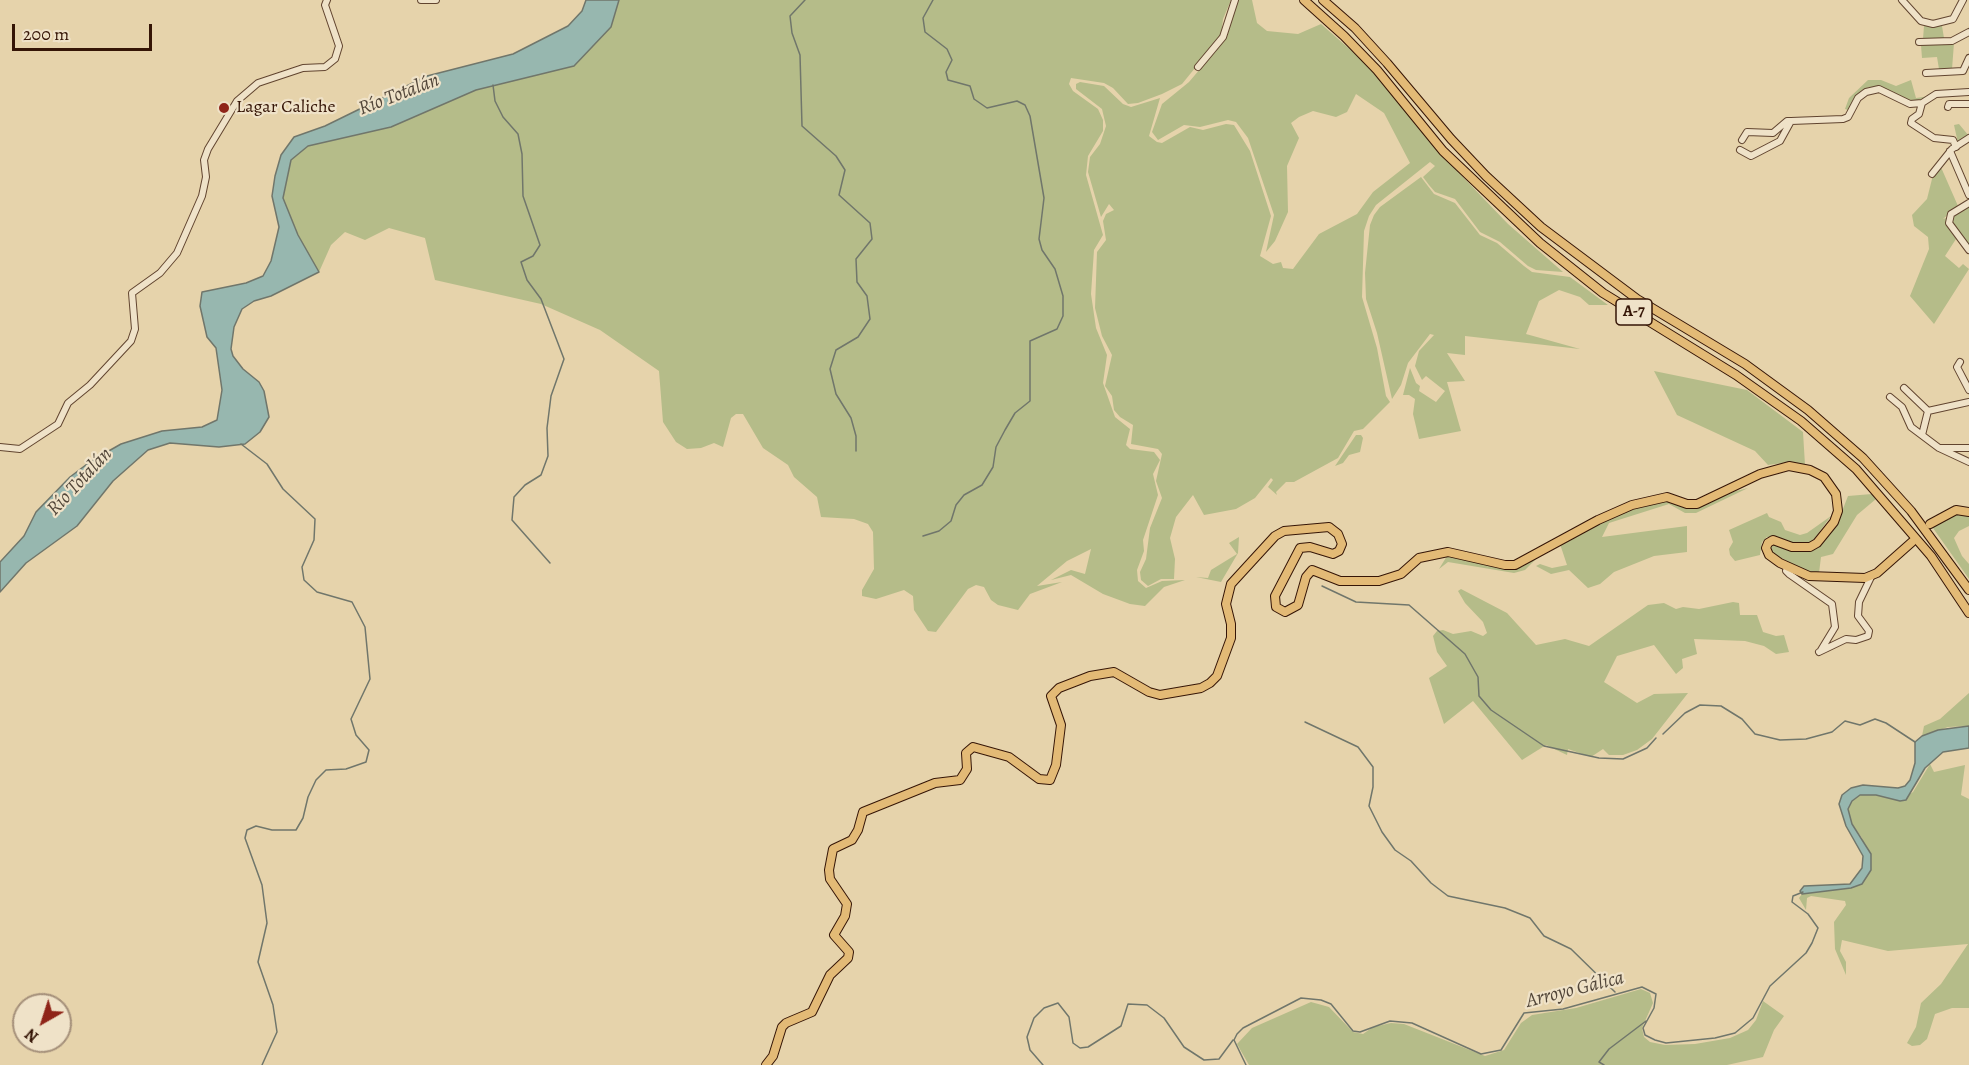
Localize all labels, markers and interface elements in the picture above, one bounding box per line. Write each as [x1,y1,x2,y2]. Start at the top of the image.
scale bar [15,12,154,50]
text: 200 m [23,22,69,46]
water label: Río Totalán [355,69,443,121]
place label: Lagar Caliche [236,97,336,119]
marker: Lagar Caliche [217,101,231,115]
road number: A-7 [1616,299,1652,325]
water label: Río Totalán [42,443,118,521]
water label: Arroyo Gálica [1524,966,1626,1014]
north arrow [12,993,72,1053]
text: N [20,1023,43,1048]

